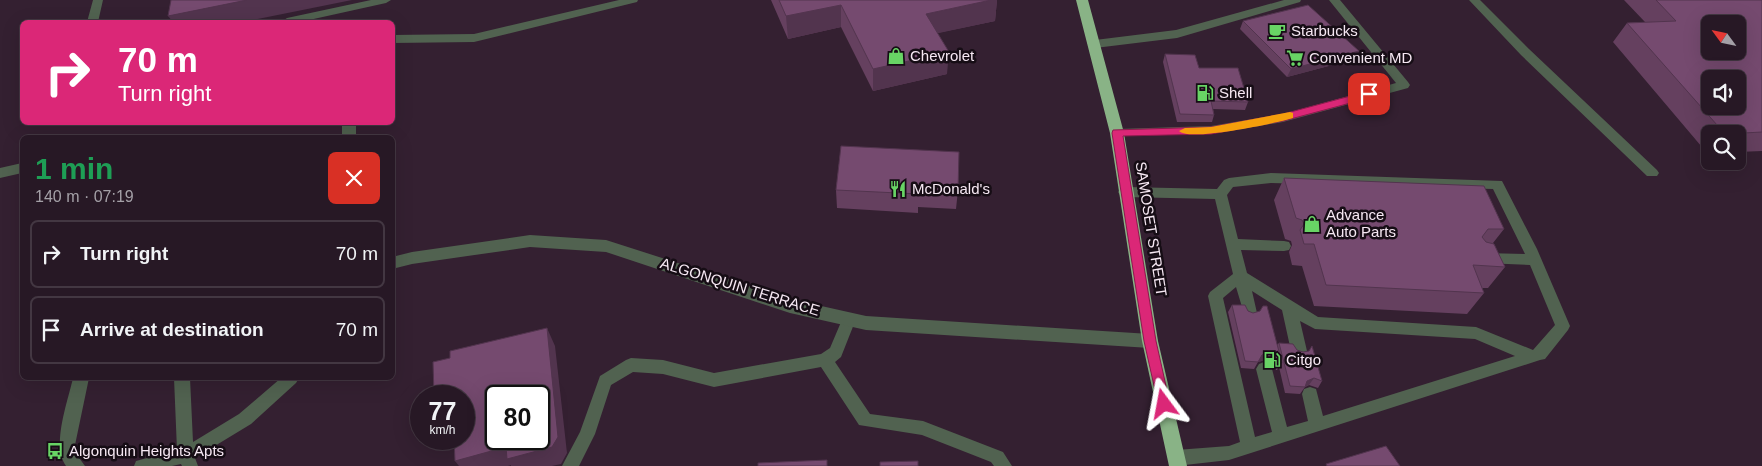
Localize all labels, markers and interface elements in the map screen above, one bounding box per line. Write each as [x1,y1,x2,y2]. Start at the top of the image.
north arrow [1701,15,1746,60]
map controls [1701,15,1746,170]
cafe icon: Starbucks [1267,21,1287,41]
place label: Starbucks [1291,22,1358,39]
icon: right [35,40,100,105]
text: 70 m [118,40,198,79]
shop icon: Chevrolet [886,46,906,66]
place label: Chevrolet [910,47,975,64]
supermarket icon: Convenient MD [1285,48,1305,68]
place label: Convenient MD [1309,49,1413,66]
button: sound [1701,70,1746,115]
pin [1348,73,1390,115]
icon: arrive [1355,80,1383,108]
text: Turn right [118,81,211,106]
fuel station icon: Shell [1195,83,1215,103]
place label: Shell [1219,84,1252,101]
button: search [1701,125,1746,170]
text: 1 min [35,152,113,185]
button: close [328,152,380,204]
street label: SAMOSET STREET [1132,160,1171,298]
restaurant icon: McDonald's [888,179,908,199]
place label: McDonald's [912,180,990,197]
text: 140 m · 07:19 [35,188,134,205]
place label: Advance Auto Parts [1326,206,1396,240]
shop icon: Advance Auto Parts [1302,214,1322,234]
icon: right [37,240,65,268]
text: Turn right [80,243,168,264]
text: 70 m [336,243,378,264]
street label: ALGONQUIN TERRACE [658,254,822,319]
icon: arrive [37,316,65,344]
text: Arrive at destination [80,319,264,340]
text: 70 m [336,319,378,340]
fuel station icon: Citgo [1262,350,1282,370]
place label: Citgo [1286,351,1321,368]
position arrow [1137,377,1189,429]
speed limit sign: 80 [485,385,550,450]
text: 77 [429,397,456,425]
text: km/h [429,423,456,437]
bus stop icon: Algonquin Heights Apts [45,441,65,461]
place label: Algonquin Heights Apts [69,442,224,459]

